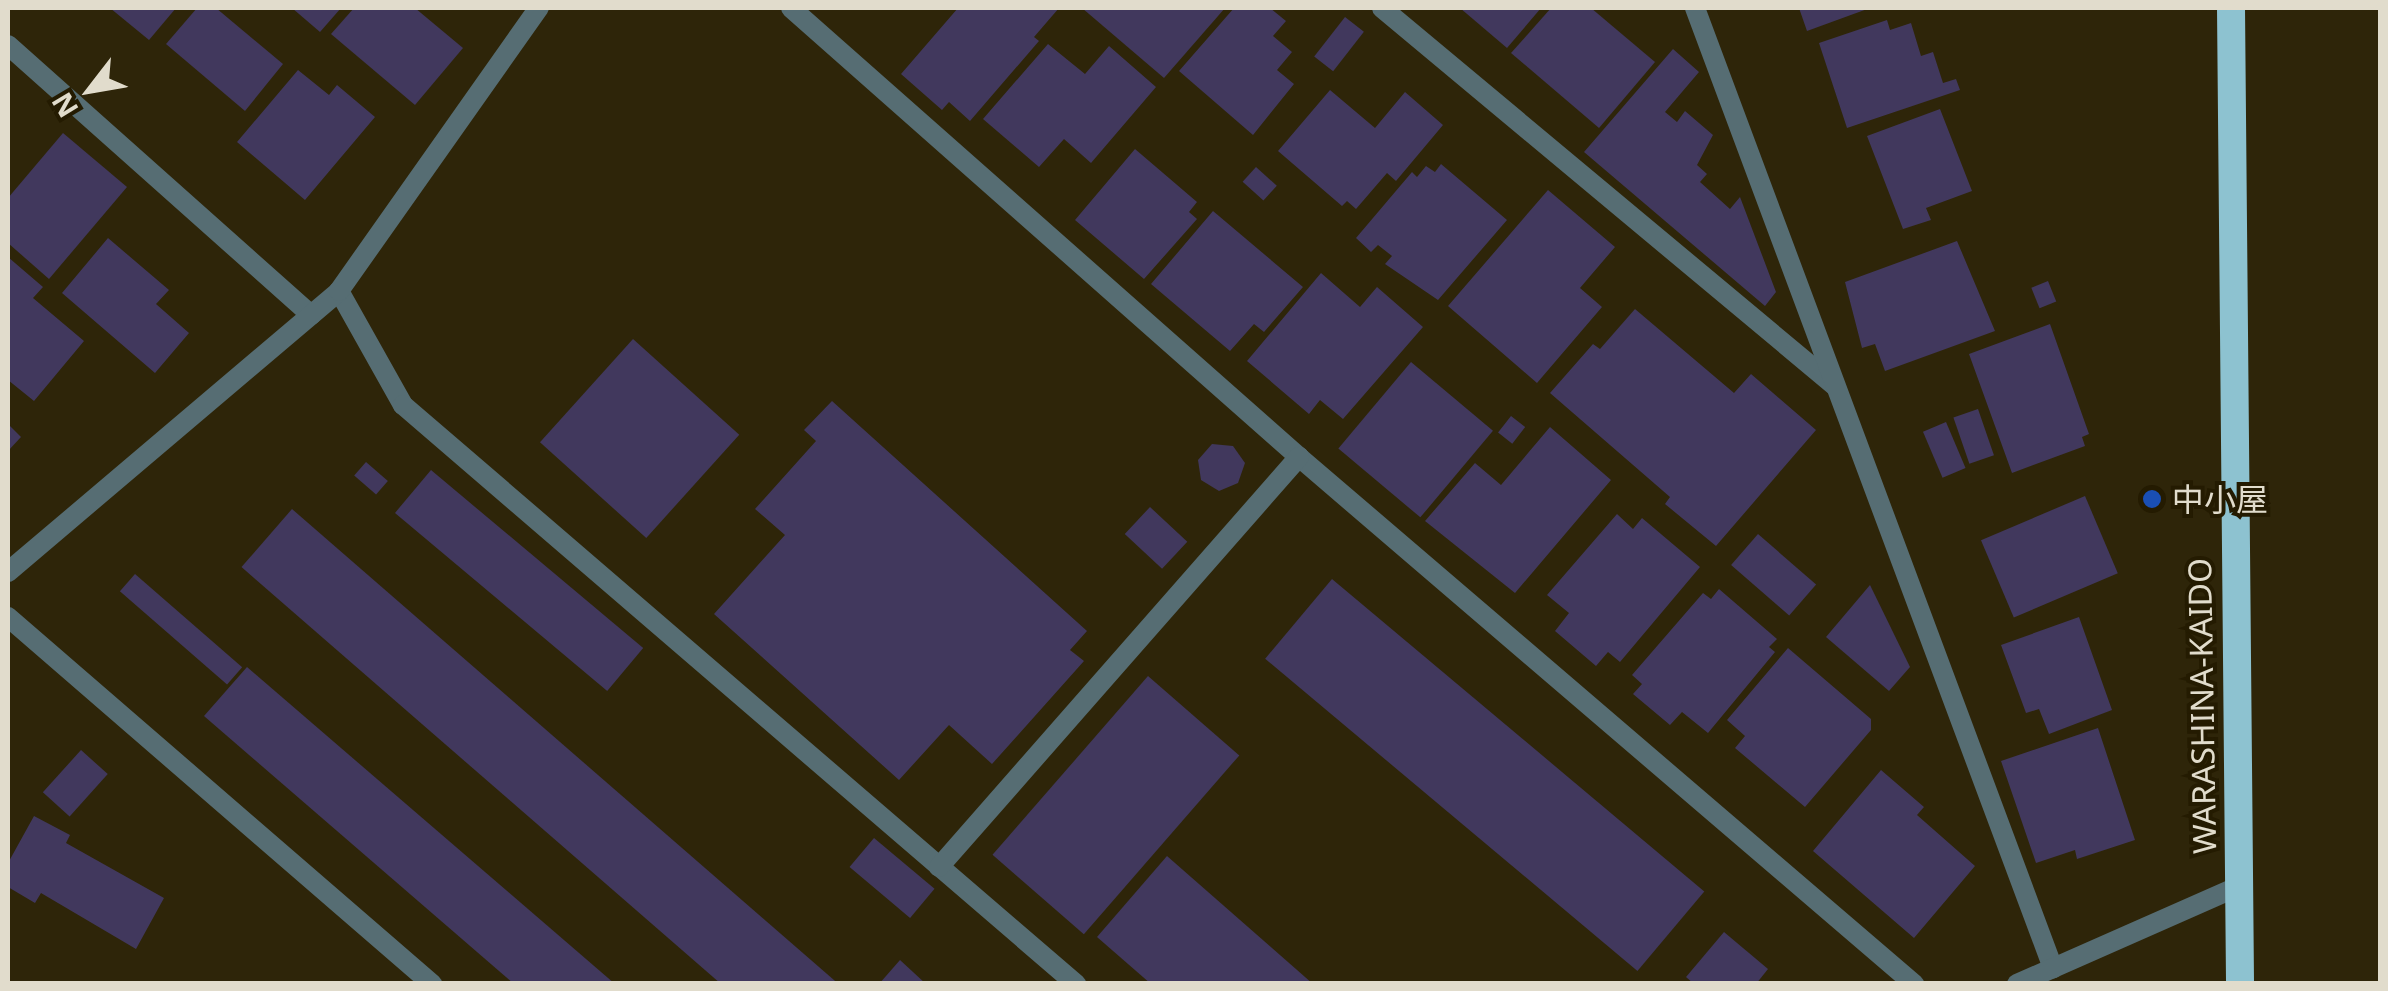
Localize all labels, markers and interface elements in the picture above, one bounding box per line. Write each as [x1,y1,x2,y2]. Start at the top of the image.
north arrow [40,40,140,140]
text: N [42,86,86,125]
place label: 中小屋 [2172,480,2268,518]
marker: 中小屋 [2141,488,2163,510]
street label: WARASHINA-KAIDO [2180,558,2224,854]

